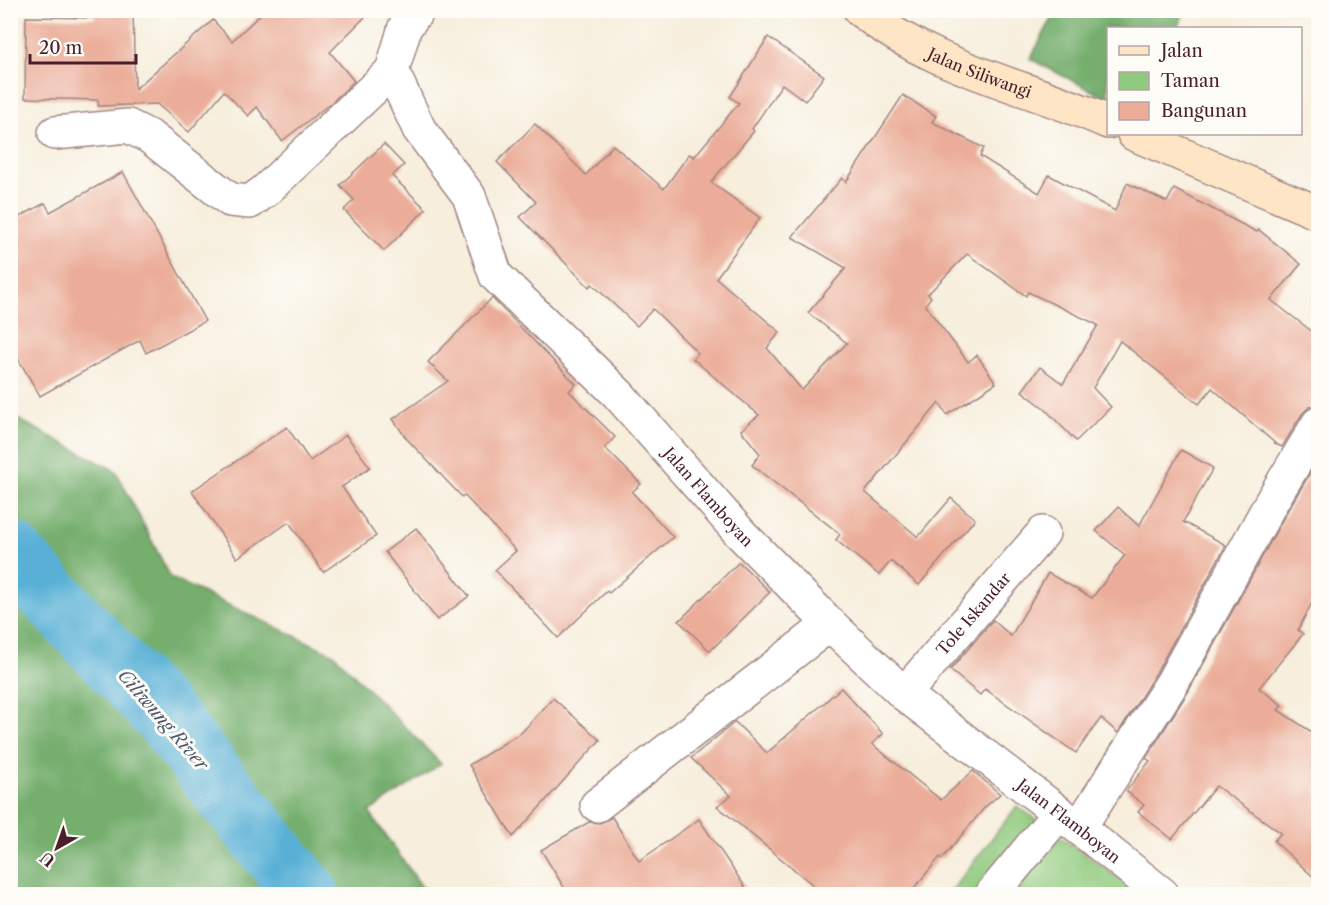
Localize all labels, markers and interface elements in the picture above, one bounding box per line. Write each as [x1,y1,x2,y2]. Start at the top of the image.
scale bar [30,27,136,65]
legend [1107,27,1302,135]
text: 20 m [39,37,83,59]
text: Jalan [1158,40,1203,62]
street label: Jalan Siliwangi [922,42,1035,102]
text: Taman [1161,70,1220,92]
text: Bangunan [1161,100,1247,122]
street label: Jalan Flamboyan [657,441,758,551]
street label: Tole Iskandar [932,568,1015,659]
water label: Ciliwung River [113,665,214,776]
street label: Jalan Flamboyan [1011,773,1125,867]
north arrow [27,818,87,878]
text: U [36,848,59,871]

